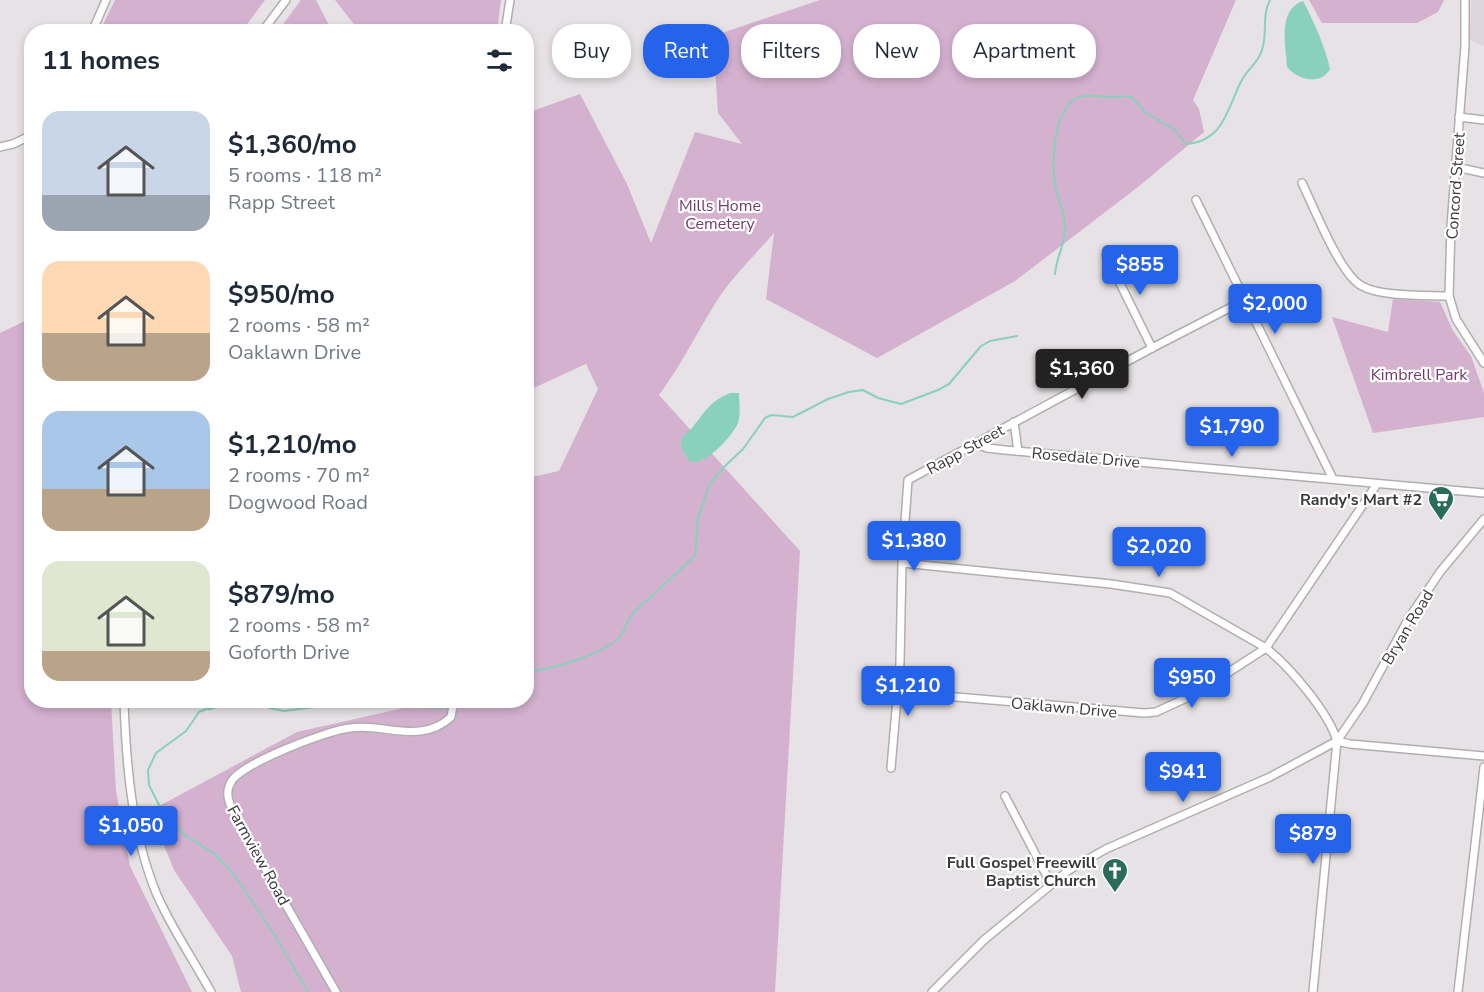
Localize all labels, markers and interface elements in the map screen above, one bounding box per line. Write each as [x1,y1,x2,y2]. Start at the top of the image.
chip: Buy [552,24,631,78]
chip: Rent [643,24,729,78]
chip: Filters [741,24,841,78]
chip: New [853,24,940,78]
chip: Apartment [952,24,1096,78]
text: 11 homes [42,43,160,78]
icon: filters [483,44,516,77]
text: $1,360/mo [228,127,357,162]
street label: Concord Street [1441,132,1471,240]
icon: home [90,135,162,207]
text: 5 rooms · 118 m² [228,162,382,189]
text: Rapp Street [228,189,335,216]
park label: Mills Home Cemetery [679,195,761,235]
pin: $855 [1104,245,1176,296]
text: $855 [1116,251,1164,278]
text: $950/mo [228,277,335,312]
pin: $2,000 [1226,284,1324,335]
icon: home [90,285,162,357]
text: $2,000 [1243,290,1307,317]
text: 2 rooms · 58 m² [228,312,370,339]
text: Oaklawn Drive [228,339,361,366]
pin: $1,360 [1033,349,1131,400]
text: $1,360 [1050,355,1114,382]
park label: Kimbrell Park [1371,364,1468,386]
pin: $1,790 [1183,407,1281,458]
text: $1,790 [1200,413,1264,440]
street label: Rapp Street [923,419,1009,480]
text: $1,210/mo [228,427,357,462]
icon: home [90,435,162,507]
street label: Rosedale Drive [1031,442,1141,474]
text: 2 rooms · 70 m² [228,462,370,489]
supermarket icon: Randy's Mart #2 [1426,484,1456,522]
text: Dogwood Road [228,489,368,516]
place label: Randy's Mart #2 [1300,489,1422,511]
pin: $1,380 [865,521,963,572]
text: $1,380 [882,527,946,554]
pin: $2,020 [1110,527,1208,578]
text: $2,020 [1127,533,1191,560]
text: $879/mo [228,577,335,612]
icon: home [90,585,162,657]
street label: Bryan Road [1377,586,1439,669]
text: 2 rooms · 58 m² [228,612,370,639]
text: Goforth Drive [228,639,350,666]
pin: $950 [1156,658,1228,709]
text: $950 [1168,664,1216,691]
pin: $1,210 [859,666,957,717]
text: $1,210 [876,672,940,699]
street label: Oaklawn Drive [1010,692,1118,724]
pin: $941 [1147,752,1219,803]
text: $941 [1159,758,1207,785]
street label: Farmview Road [221,801,295,910]
pin: $1,050 [82,806,180,857]
text: $1,050 [99,812,163,839]
pin: $879 [1277,814,1349,865]
text: $879 [1289,820,1337,847]
place label: Full Gospel Freewill Baptist Church [947,852,1096,892]
church icon: Full Gospel Freewill Baptist Church [1100,856,1130,894]

